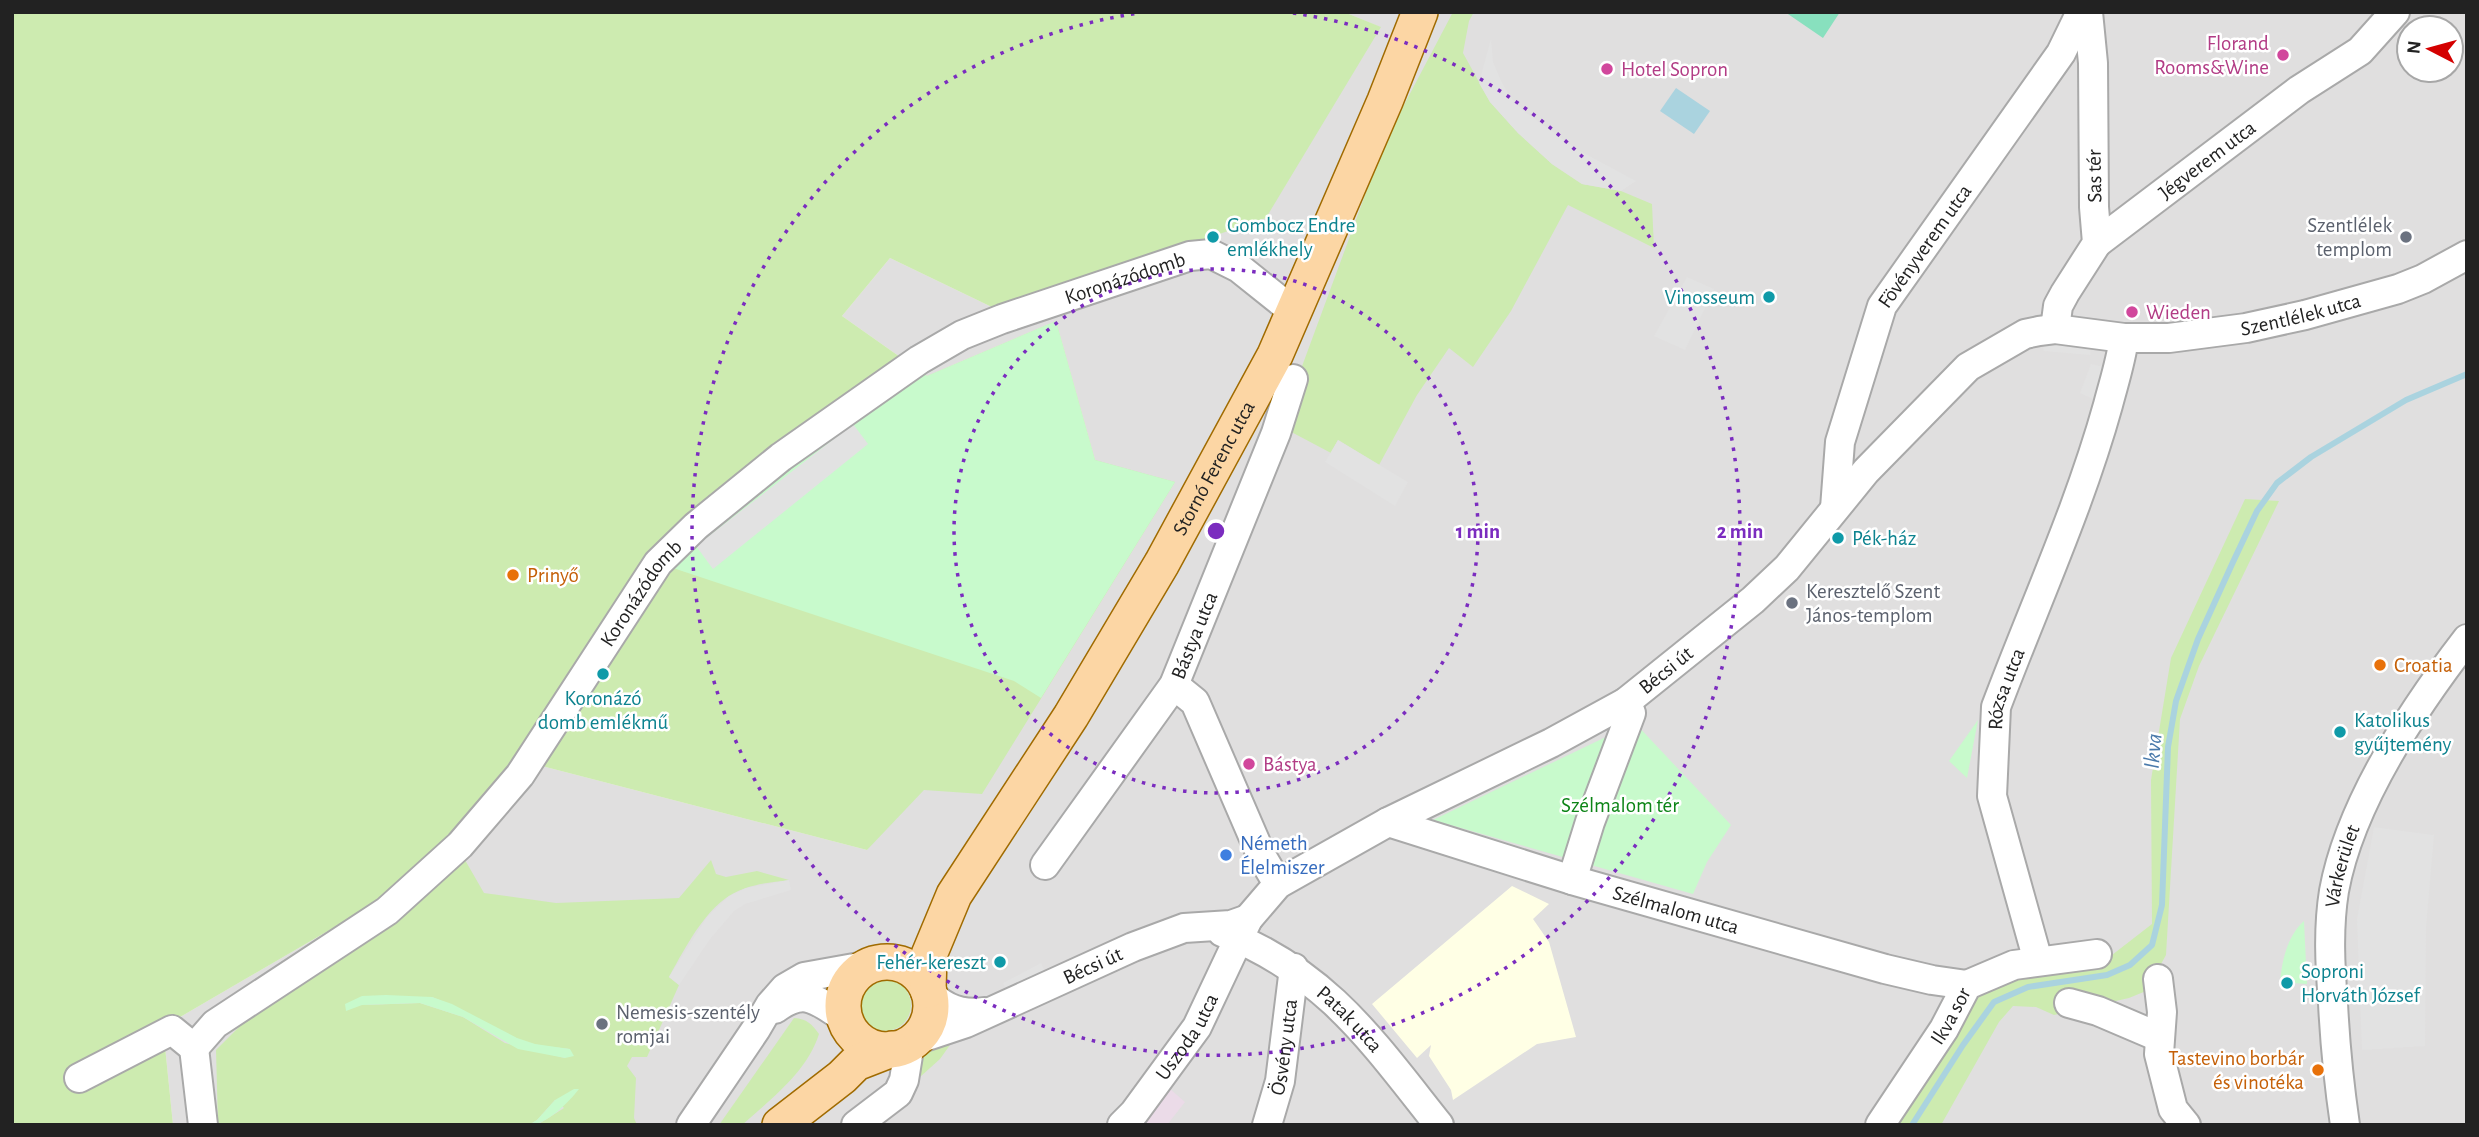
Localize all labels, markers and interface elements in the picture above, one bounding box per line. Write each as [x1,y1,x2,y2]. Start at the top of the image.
north arrow [2395,14,2465,84]
place label: Florand Rooms&Wine [2154,33,2269,78]
text: N [2404,40,2425,55]
marker: Florand Rooms&Wine [2275,47,2291,63]
place label: Hotel Sopron [1621,59,1728,80]
marker: Hotel Sopron [1599,61,1615,77]
street label: Jégverem utca [2155,117,2260,203]
street label: Sas tér [2084,149,2105,203]
street label: Fövényverem utca [1874,180,1976,312]
place label: Gombocz Endre emlékhely [1227,215,1355,260]
place label: Szentlélek templom [2307,215,2392,260]
marker: Gombocz Endre emlékhely [1205,229,1221,245]
marker: Szentlélek templom [2398,229,2414,245]
street label: Koronázódomb [1062,248,1188,308]
place label: Vinosseum [1664,287,1755,308]
marker: Vinosseum [1761,289,1777,305]
street label: Szentlélek utca [2239,290,2363,340]
place label: Wieden [2146,302,2211,323]
marker: Wieden [2124,304,2140,320]
street label: Stornó Ferenc utca [1169,397,1259,539]
centre of rings [1204,519,1228,543]
text: 1 min [1456,521,1500,542]
text: 2 min [1717,521,1763,542]
place label: Pék-ház [1852,528,1916,549]
marker: Pék-ház [1830,530,1846,546]
street label: Koronázódomb [597,536,686,651]
place label: Prinyő [527,565,579,586]
marker: Prinyő [505,567,521,583]
place label: Keresztelő Szent János-templom [1806,581,1940,626]
street label: Bástya utca [1168,589,1222,682]
marker: Keresztelő Szent János-templom [1784,595,1800,611]
street label: Bécsi út [1635,642,1697,698]
street label: Rózsa utca [1985,645,2029,730]
place label: Croatia [2394,655,2453,676]
marker: Croatia [2372,657,2388,673]
marker: Koronázó domb emlékmű [595,666,611,682]
place label: Koronázó domb emlékmű [538,688,669,733]
place label: Katolikus gyűjtemény [2354,710,2451,755]
marker: Katolikus gyűjtemény [2332,724,2348,740]
water label: Ikva [2140,732,2167,770]
place label: Bástya [1263,754,1317,775]
marker: Bástya [1241,756,1257,772]
park label: Szélmalom tér [1561,795,1679,816]
street label: Várkerület [2322,821,2364,909]
place label: Németh Élelmiszer [1240,833,1325,878]
marker: Németh Élelmiszer [1218,847,1234,863]
street label: Szélmalom utca [1610,882,1741,938]
street label: Bécsi út [1060,943,1126,988]
place label: Fehér-kereszt [876,952,986,973]
marker: Fehér-kereszt [992,954,1008,970]
place label: Soproni Horváth József [2301,961,2422,1006]
marker: Soproni Horváth József [2279,975,2295,991]
street label: Patak utca [1313,982,1386,1057]
street label: Ikva sor [1927,984,1975,1049]
street label: Uszoda utca [1152,990,1222,1084]
street label: Ösvény utca [1265,997,1301,1098]
place label: Nemesis-szentély romjai [616,1002,760,1047]
marker: Nemesis-szentély romjai [594,1016,610,1032]
place label: Tastevino borbár és vinotéka [2168,1048,2304,1093]
marker: Tastevino borbár és vinotéka [2310,1062,2326,1078]

